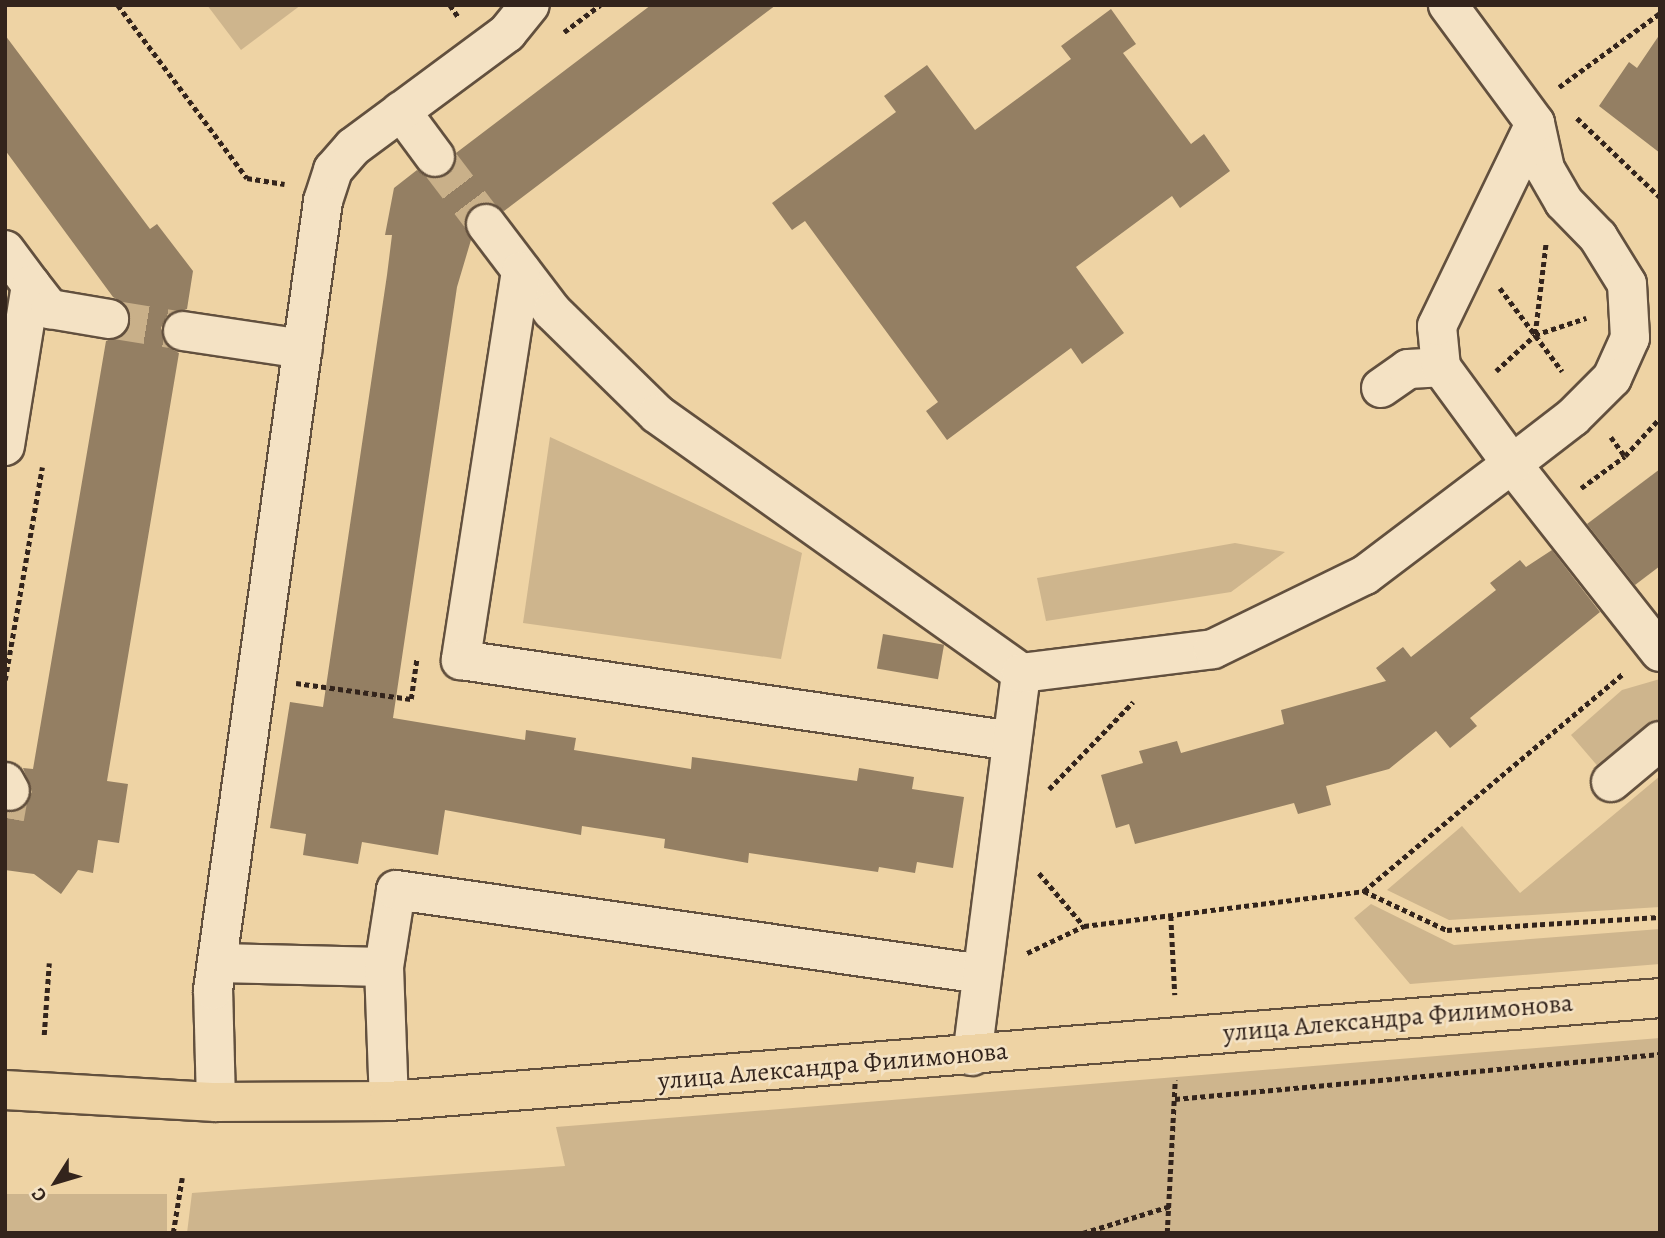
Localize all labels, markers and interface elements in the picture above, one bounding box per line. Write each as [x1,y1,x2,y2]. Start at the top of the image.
street label: улица Александра Филимонова [1222,987,1574,1049]
street label: улица Александра Филимонова [657,1035,1009,1097]
north arrow [21,1147,91,1217]
text: С [25,1182,53,1207]

